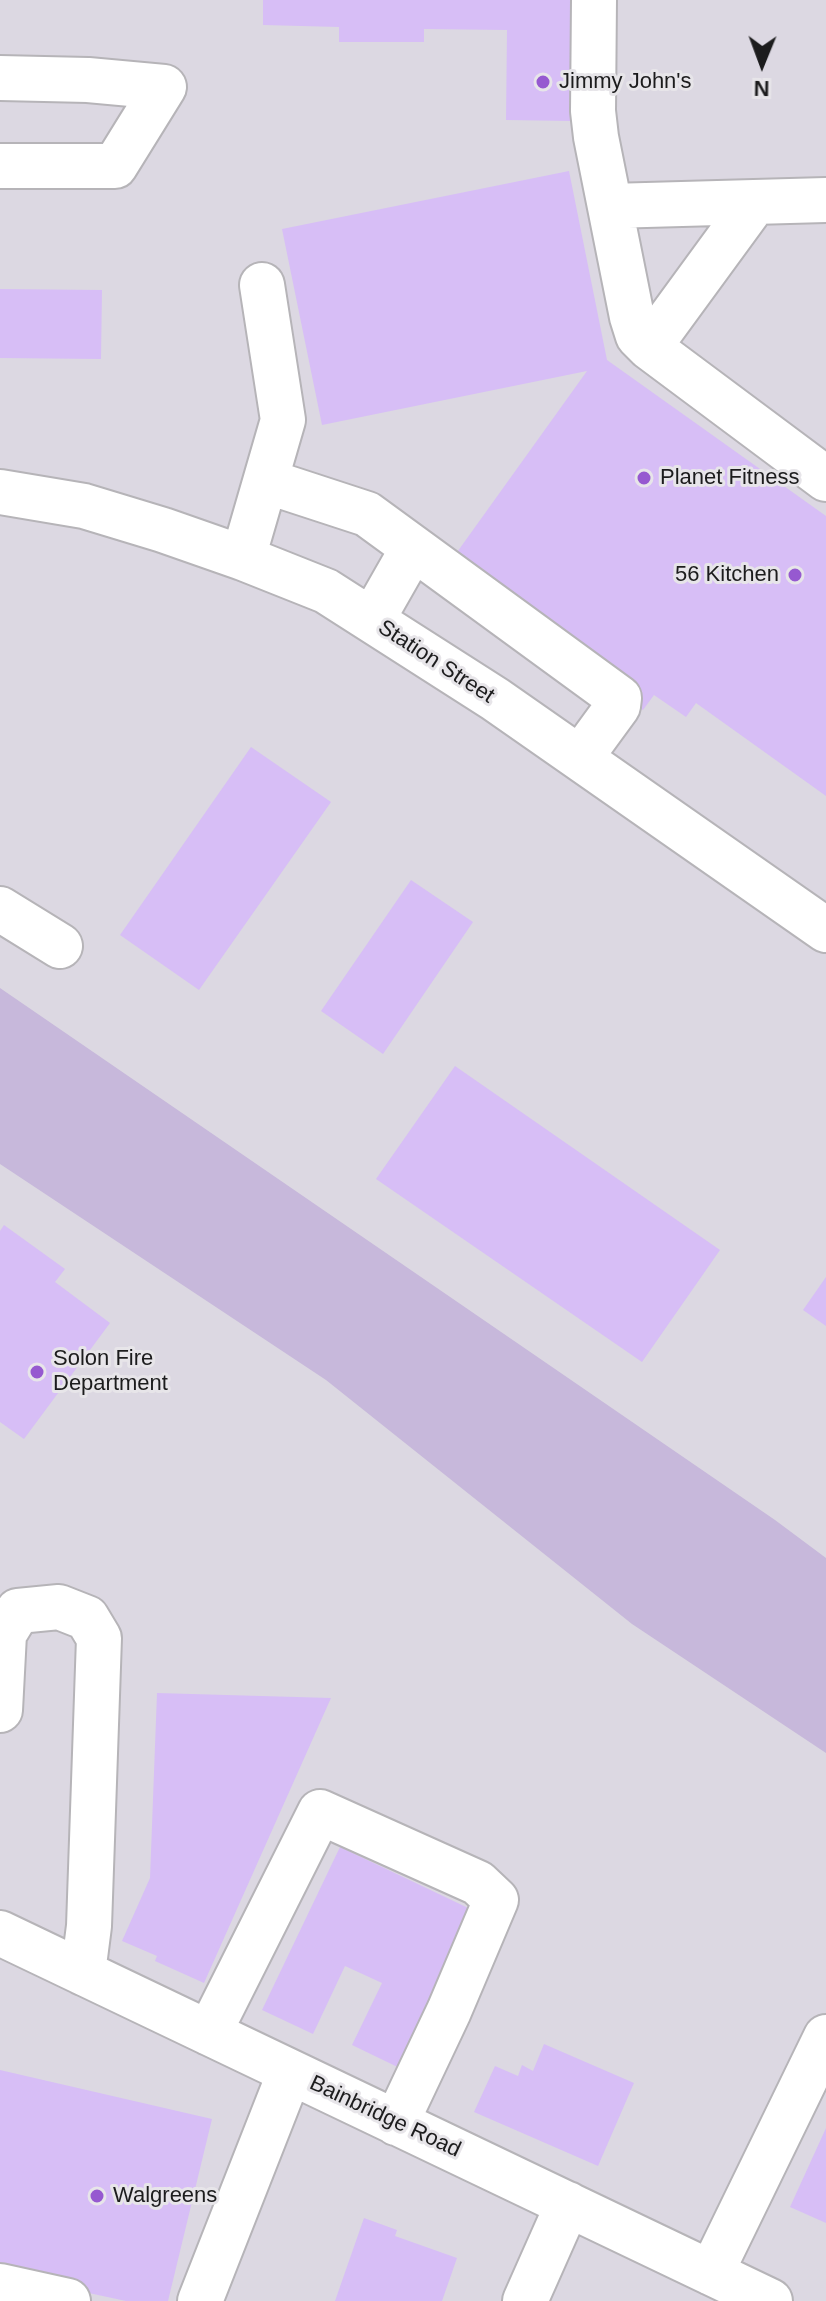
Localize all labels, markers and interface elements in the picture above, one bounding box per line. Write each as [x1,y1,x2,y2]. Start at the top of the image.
north arrow [722,24,802,104]
place label: Jimmy John's [559,69,692,95]
marker: Jimmy John's [534,73,552,91]
text: N [753,76,770,101]
place label: Planet Fitness [660,465,799,491]
marker: Planet Fitness [635,469,653,487]
place label: 56 Kitchen [675,562,779,588]
marker: 56 Kitchen [786,566,804,584]
street label: Station Street [373,615,499,709]
place label: Solon Fire Department [53,1346,168,1398]
marker: Solon Fire Department [28,1363,46,1381]
street label: Bainbridge Road [305,2070,465,2164]
place label: Walgreens [113,2183,217,2209]
marker: Walgreens [88,2187,106,2205]

